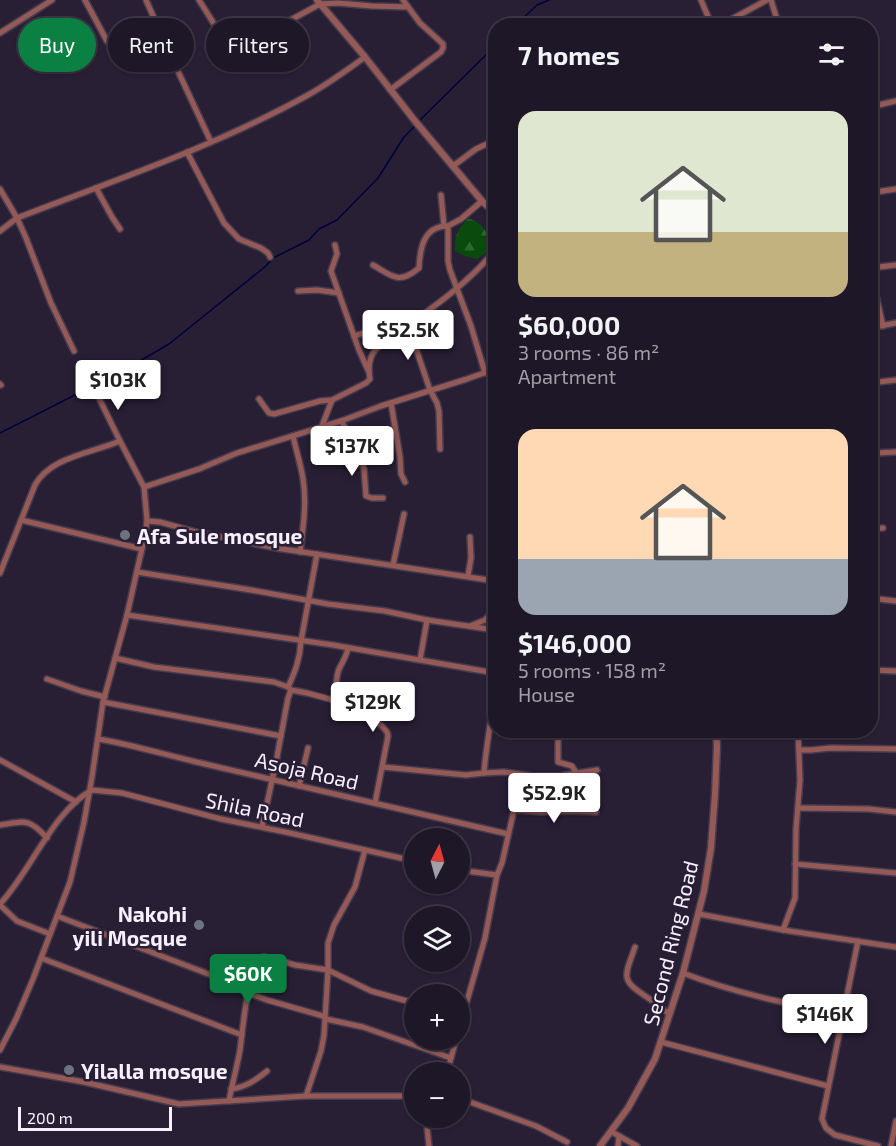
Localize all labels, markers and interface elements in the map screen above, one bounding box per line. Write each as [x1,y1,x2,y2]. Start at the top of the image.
chip: Buy [18,18,96,72]
chip: Rent [108,18,194,72]
chip: Filters [206,18,309,72]
icon: filters [815,38,848,71]
text: 7 homes [518,39,620,70]
icon: home [629,150,737,258]
text: $60,000 [518,309,620,340]
pin: $52.5K [359,310,457,361]
text: $52.5K [377,317,439,341]
text: 3 rooms · 86 m² [518,340,659,364]
pin: $103K [76,360,160,411]
text: Apartment [518,364,616,388]
text: $103K [90,367,146,391]
pin: $137K [310,426,394,477]
text: $137K [325,433,379,457]
icon: home [629,468,737,576]
place label: Afa Sule mosque [137,523,302,548]
marker: Afa Sule mosque [118,528,132,542]
text: $146,000 [518,627,632,658]
text: 5 rooms · 158 m² [518,658,666,682]
pin: $129K [331,682,415,733]
text: House [518,682,575,706]
text: $129K [345,689,401,713]
street label: Asoja Road [253,746,361,795]
pin: $52.9K [505,773,603,824]
text: $52.9K [522,780,586,804]
street label: Shila Road [203,786,307,832]
north arrow [404,828,470,894]
map controls [404,828,470,1128]
street label: Second Ring Road [637,858,703,1028]
place label: Nakohi yili Mosque [73,901,187,951]
button: layers [404,906,470,972]
marker: Nakohi yili Mosque [192,918,206,932]
pin: $60K [212,954,284,1005]
text: $60K [224,961,272,985]
button: + [404,984,470,1050]
pin: $146K [783,994,867,1045]
text: $146K [796,1001,854,1025]
place label: Yilalla mosque [81,1058,228,1083]
button: − [404,1062,470,1128]
marker: Yilalla mosque [62,1063,76,1077]
scale bar [18,1104,172,1132]
text: 200 m [27,1108,73,1127]

